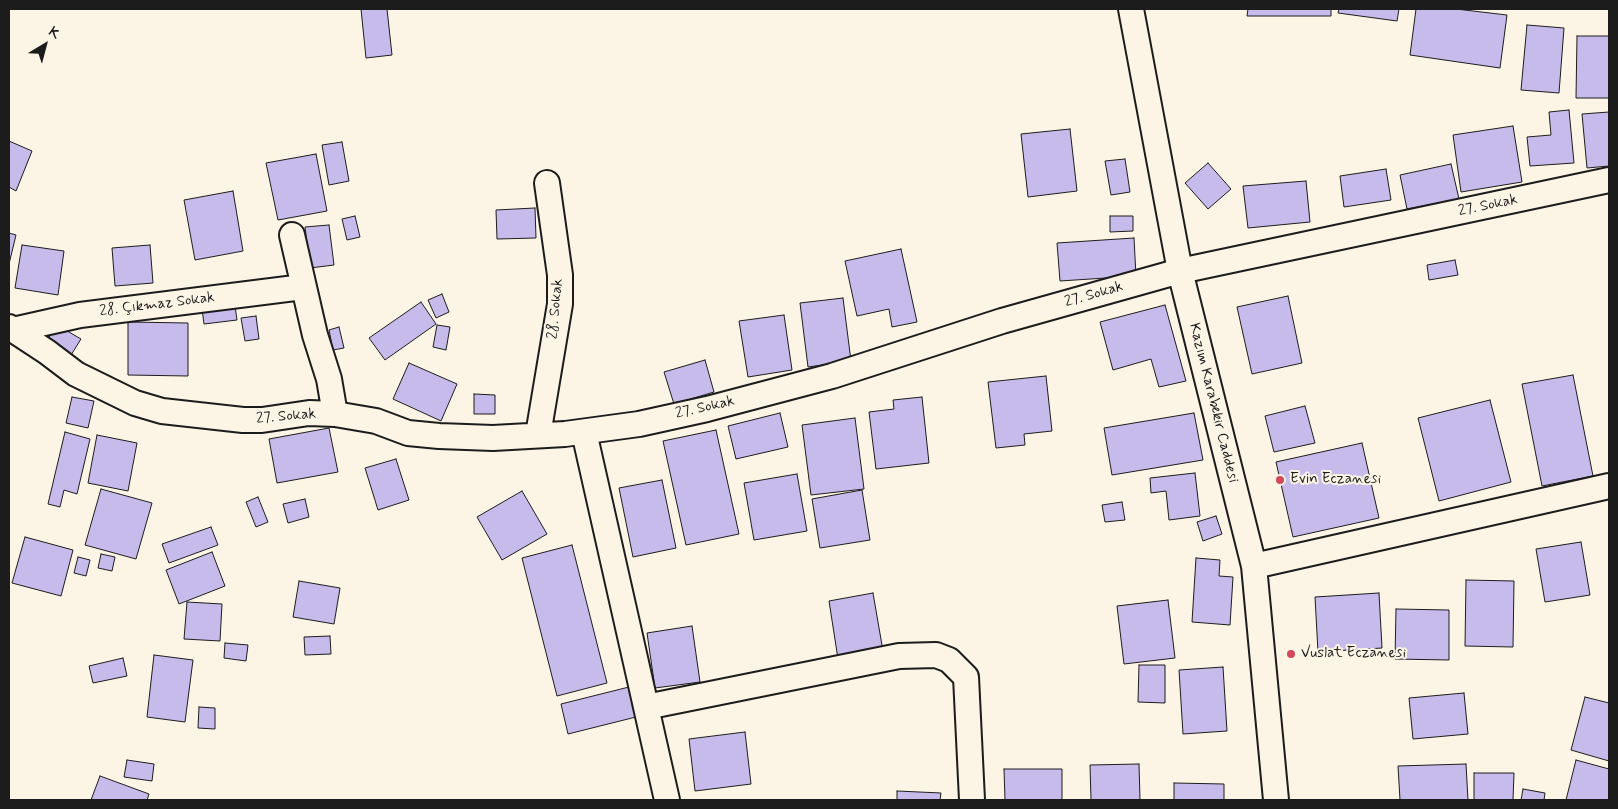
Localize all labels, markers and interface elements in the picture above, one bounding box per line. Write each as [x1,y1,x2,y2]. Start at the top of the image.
north arrow [20,20,70,70]
text: K [45,23,63,43]
street label: 27. Sokak [1457,191,1519,221]
street label: 28. Sokak [544,278,568,340]
street label: 27. Sokak [1063,278,1125,312]
street label: 28. Çıkmaz Sokak [98,289,216,321]
street label: Kazım Karabekir Caddesi [1184,321,1242,485]
street label: 27. Sokak [674,392,736,424]
street label: 27. Sokak [255,405,317,429]
place label: Evin Eczanesi [1290,471,1381,489]
marker: Evin Eczanesi [1274,474,1286,486]
place label: Vuslat Eczanesi [1301,645,1406,663]
marker: Vuslat Eczanesi [1285,648,1297,660]

